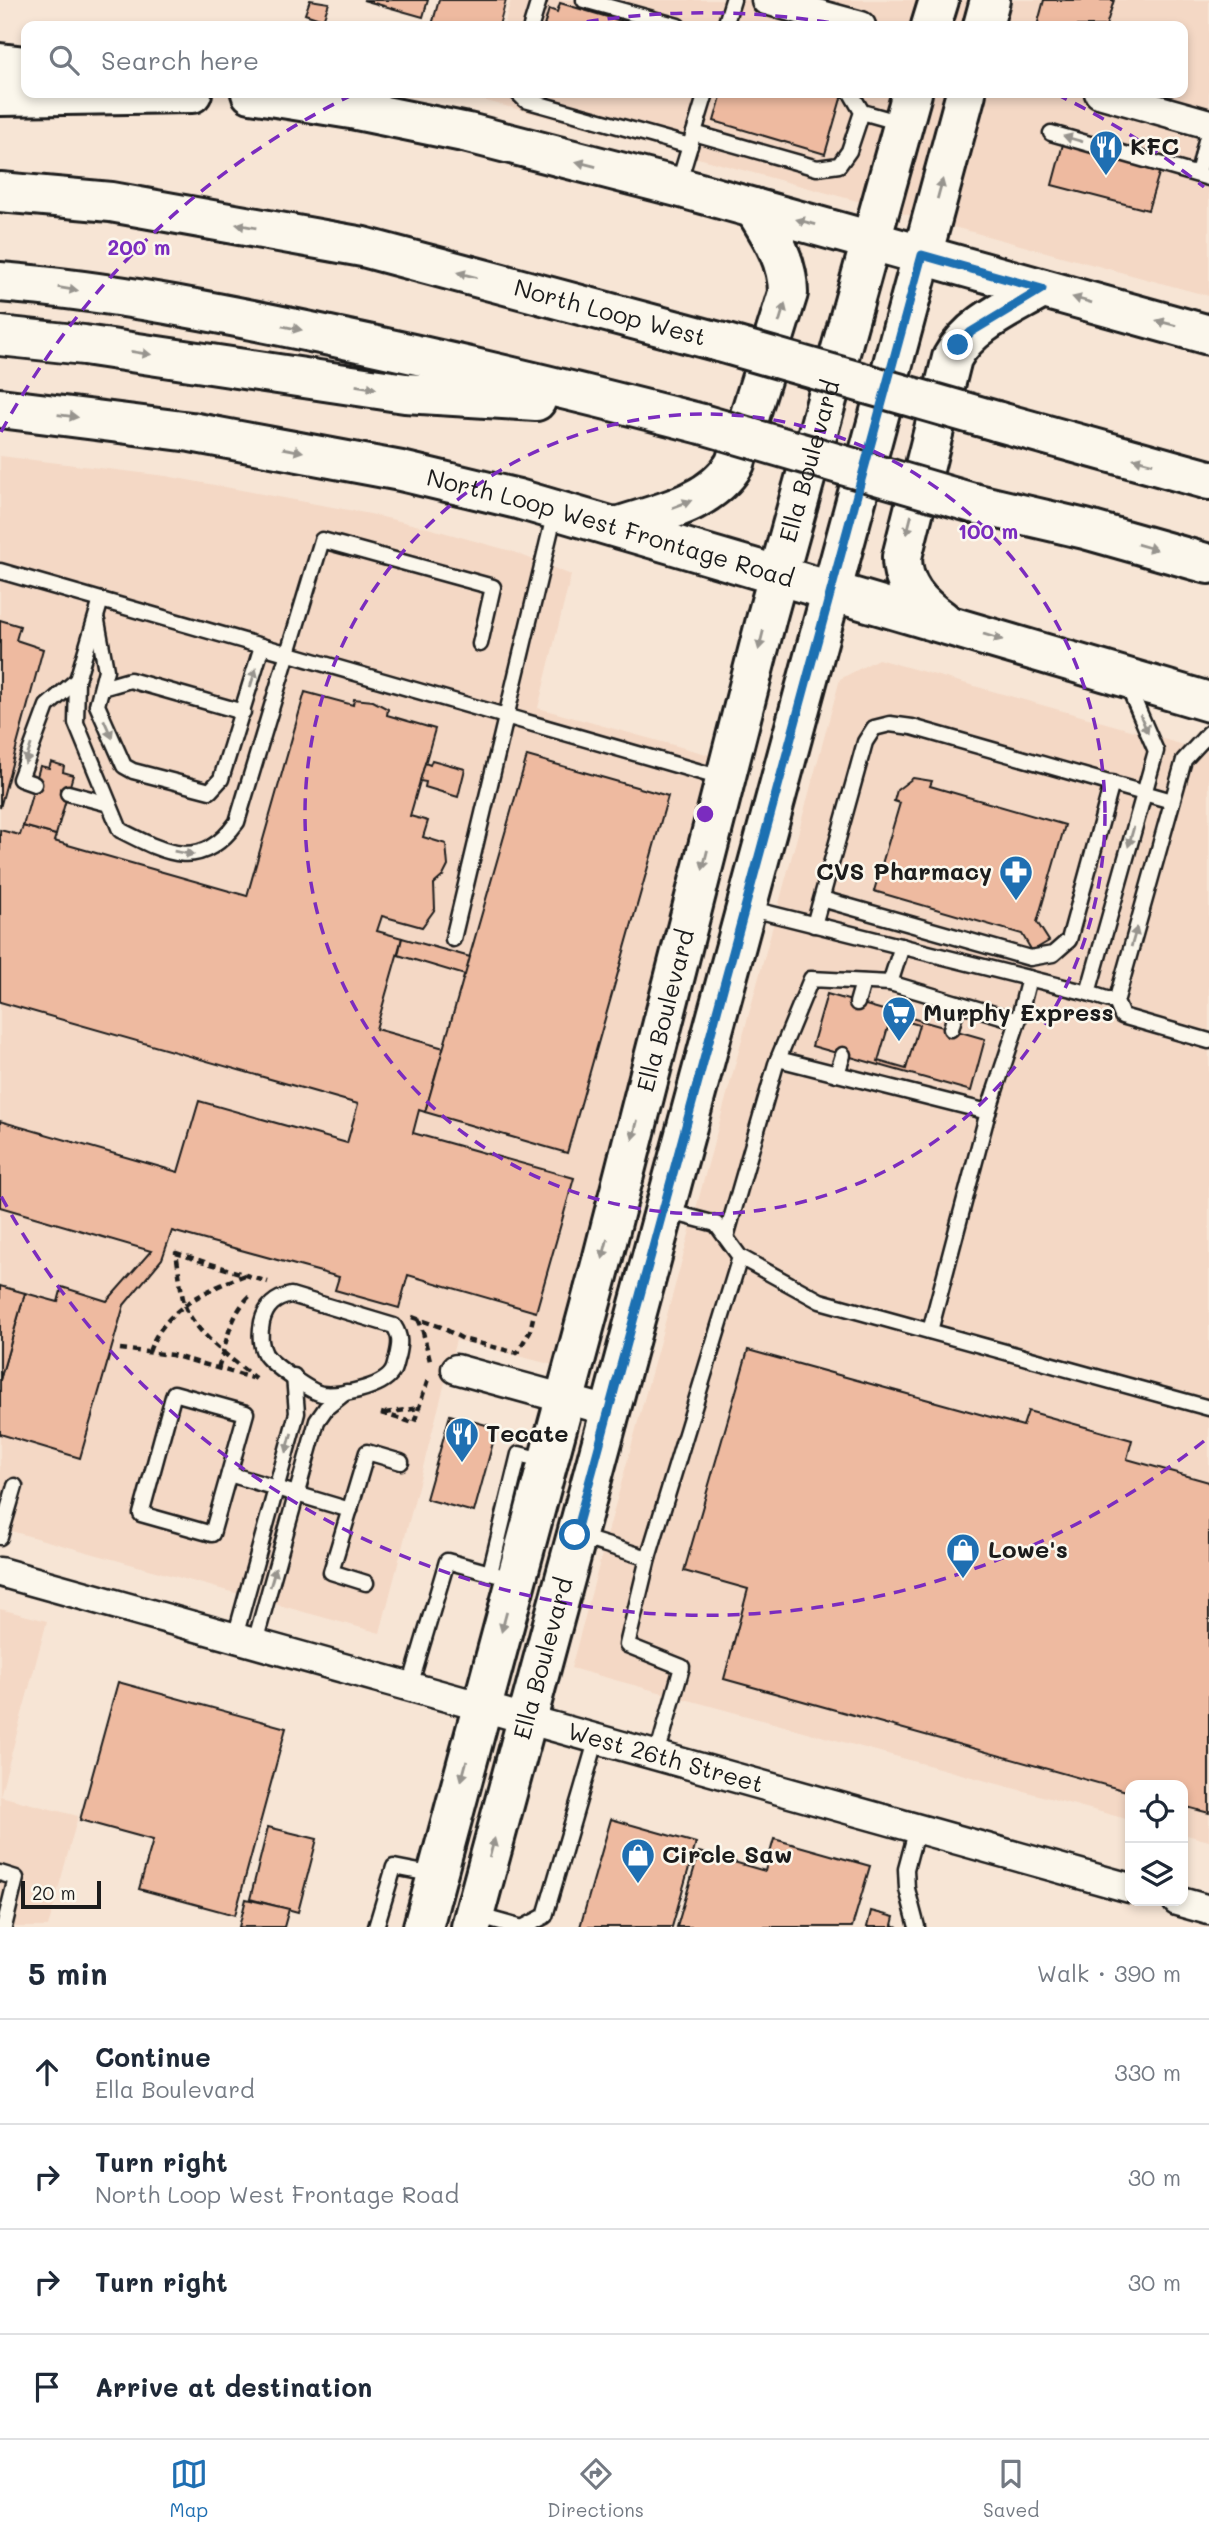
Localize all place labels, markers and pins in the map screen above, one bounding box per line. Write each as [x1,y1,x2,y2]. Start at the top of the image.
restaurant icon: KFC [1087,128,1125,177]
place label: KFC [1130,130,1179,161]
centre of rings [693,802,717,826]
pharmacy icon: CVS Pharmacy [997,853,1035,902]
place label: CVS Pharmacy [816,855,992,886]
supermarket icon: Murphy Express [880,994,918,1043]
place label: Murphy Express [923,996,1114,1027]
restaurant icon: Tecate [443,1415,481,1464]
place label: Tecate [486,1417,569,1448]
shop icon: Lowe's [944,1531,982,1580]
place label: Lowe's [988,1533,1068,1564]
shop icon: Circle Saw [619,1836,657,1885]
place label: Circle Saw [662,1838,792,1869]

